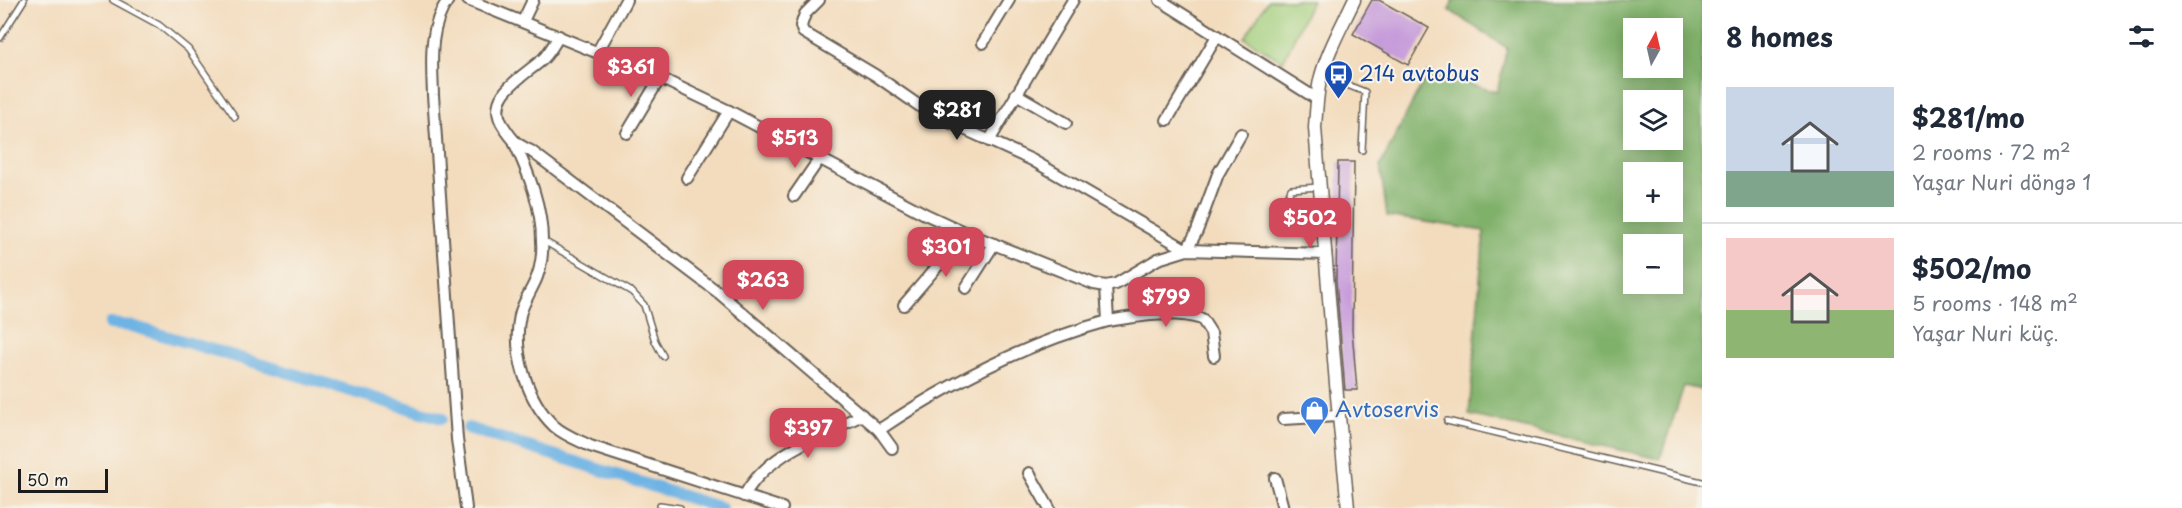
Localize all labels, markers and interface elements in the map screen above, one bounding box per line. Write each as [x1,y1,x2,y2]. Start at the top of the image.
text: 8 homes [1726,17,1833,56]
north arrow [1623,18,1683,78]
map controls [1623,18,1683,294]
icon: filters [2125,20,2158,53]
pin: $361 [595,47,667,98]
text: $361 [607,51,655,81]
place label: 214 avtobus [1359,56,1479,88]
bus stop icon: 214 avtobus [1322,58,1354,100]
pin: $281 [921,90,993,141]
button: layers [1623,90,1683,150]
text: $281 [933,94,981,124]
text: $281/mo [1912,98,2025,137]
icon: home [1774,111,1846,183]
pin: $513 [759,118,831,169]
text: $513 [771,122,819,152]
text: 2 rooms · 72 m² [1912,137,2071,167]
button: + [1623,162,1683,222]
text: Yaşar Nuri döngə 1 [1912,167,2091,197]
pin: $502 [1274,198,1346,249]
text: $502 [1283,202,1337,232]
pin: $301 [910,227,982,278]
text: $301 [921,231,971,261]
button: − [1623,234,1683,294]
text: $502/mo [1912,249,2031,288]
pin: $263 [727,260,799,311]
icon: home [1774,262,1846,334]
text: $263 [737,264,789,294]
pin: $799 [1130,277,1202,328]
text: $799 [1142,281,1190,311]
text: 5 rooms · 148 m² [1912,288,2078,318]
text: Yaşar Nuri küç. [1912,318,2059,348]
place label: Avtoservis [1335,392,1439,424]
shop icon: Avtoservis [1298,394,1330,436]
pin: $397 [772,408,844,459]
text: $397 [784,412,832,442]
scale bar [18,466,108,494]
text: 50 m [27,467,68,491]

